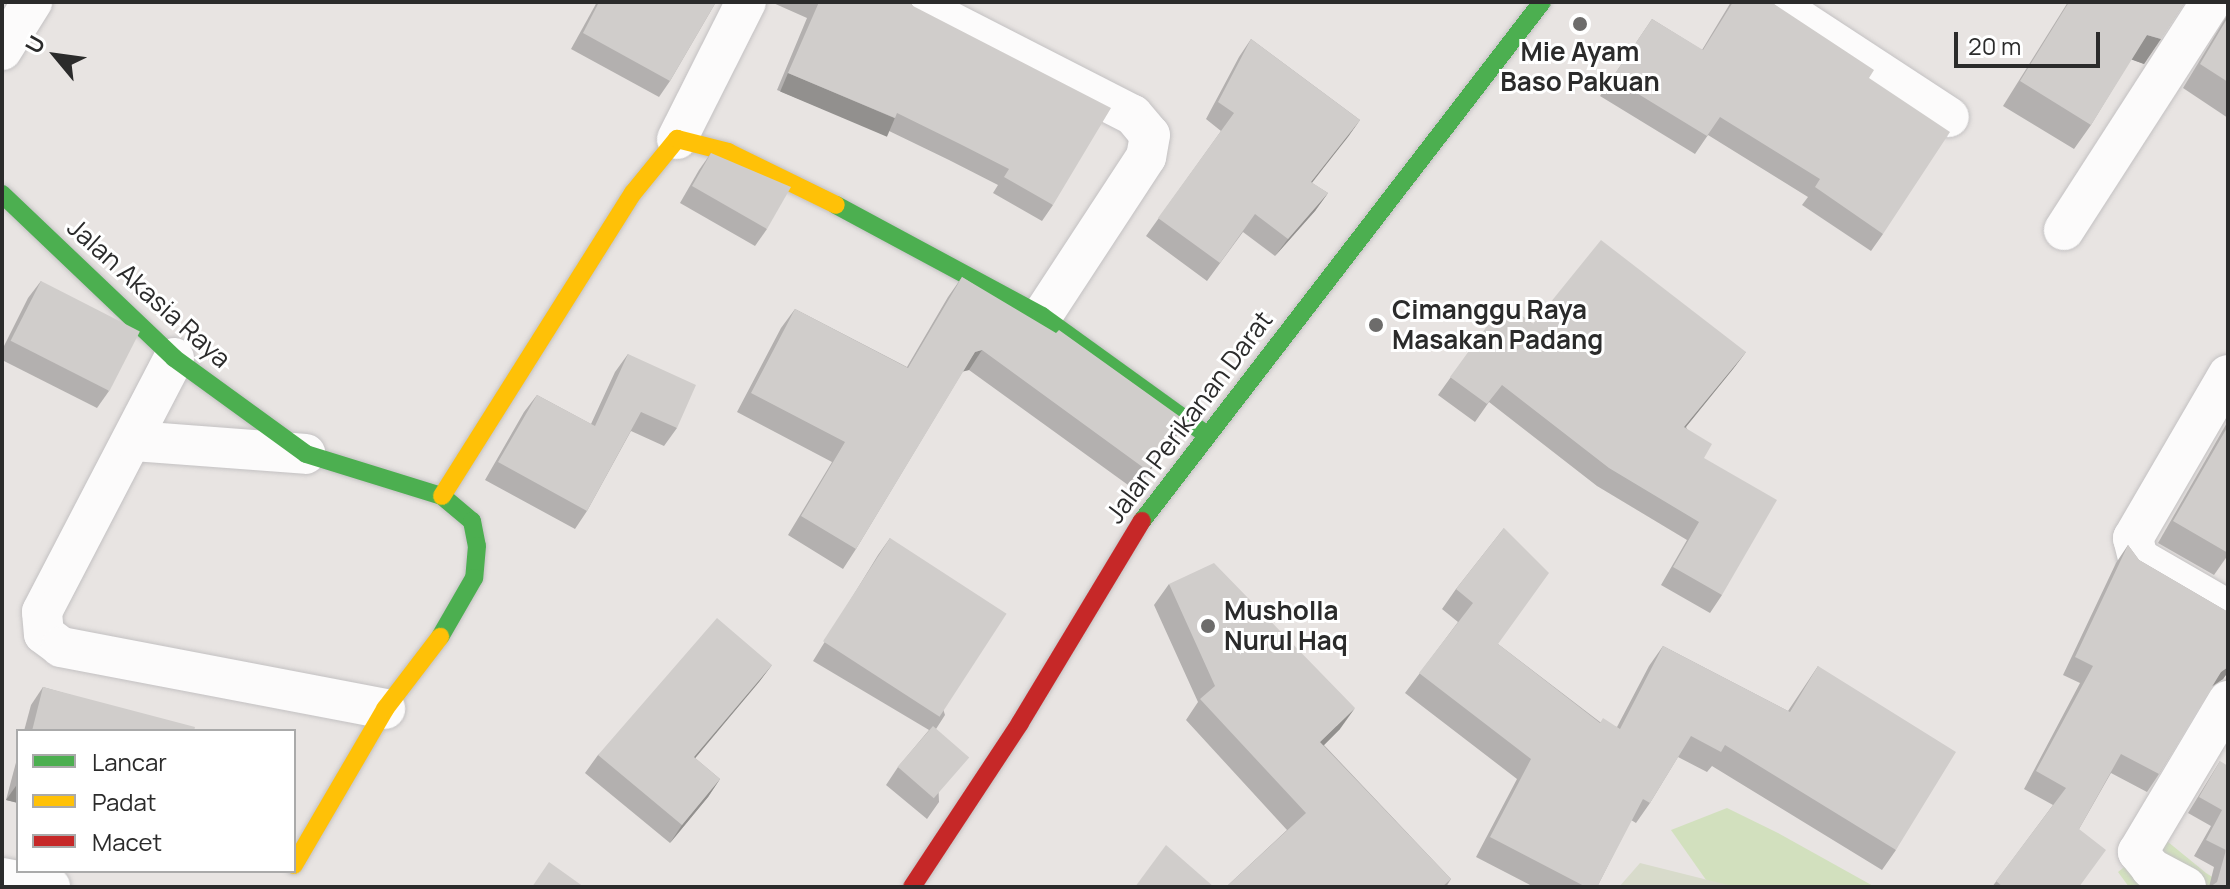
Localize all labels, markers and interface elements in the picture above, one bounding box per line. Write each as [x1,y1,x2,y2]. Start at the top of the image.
marker: Mie Ayam Baso Pakuan [1571,15,1589,33]
north arrow [16,16,96,96]
scale bar [1958,16,2104,66]
text: 20 m [1968,29,2021,62]
text: U [18,30,52,59]
place label: Mie Ayam Baso Pakuan [1500,36,1660,98]
street label: Jalan Akasia Raya [61,212,237,374]
place label: Cimanggu Raya Masakan Padang [1392,294,1603,356]
street label: Jalan Perikanan Darat [1099,305,1279,529]
marker: Cimanggu Raya Masakan Padang [1367,316,1385,334]
place label: Musholla Nurul Haq [1224,595,1348,656]
marker: Musholla Nurul Haq [1199,617,1217,635]
legend [16,729,296,873]
text: Lancar [92,745,167,778]
text: Padat [92,785,156,818]
text: Macet [92,825,162,858]

